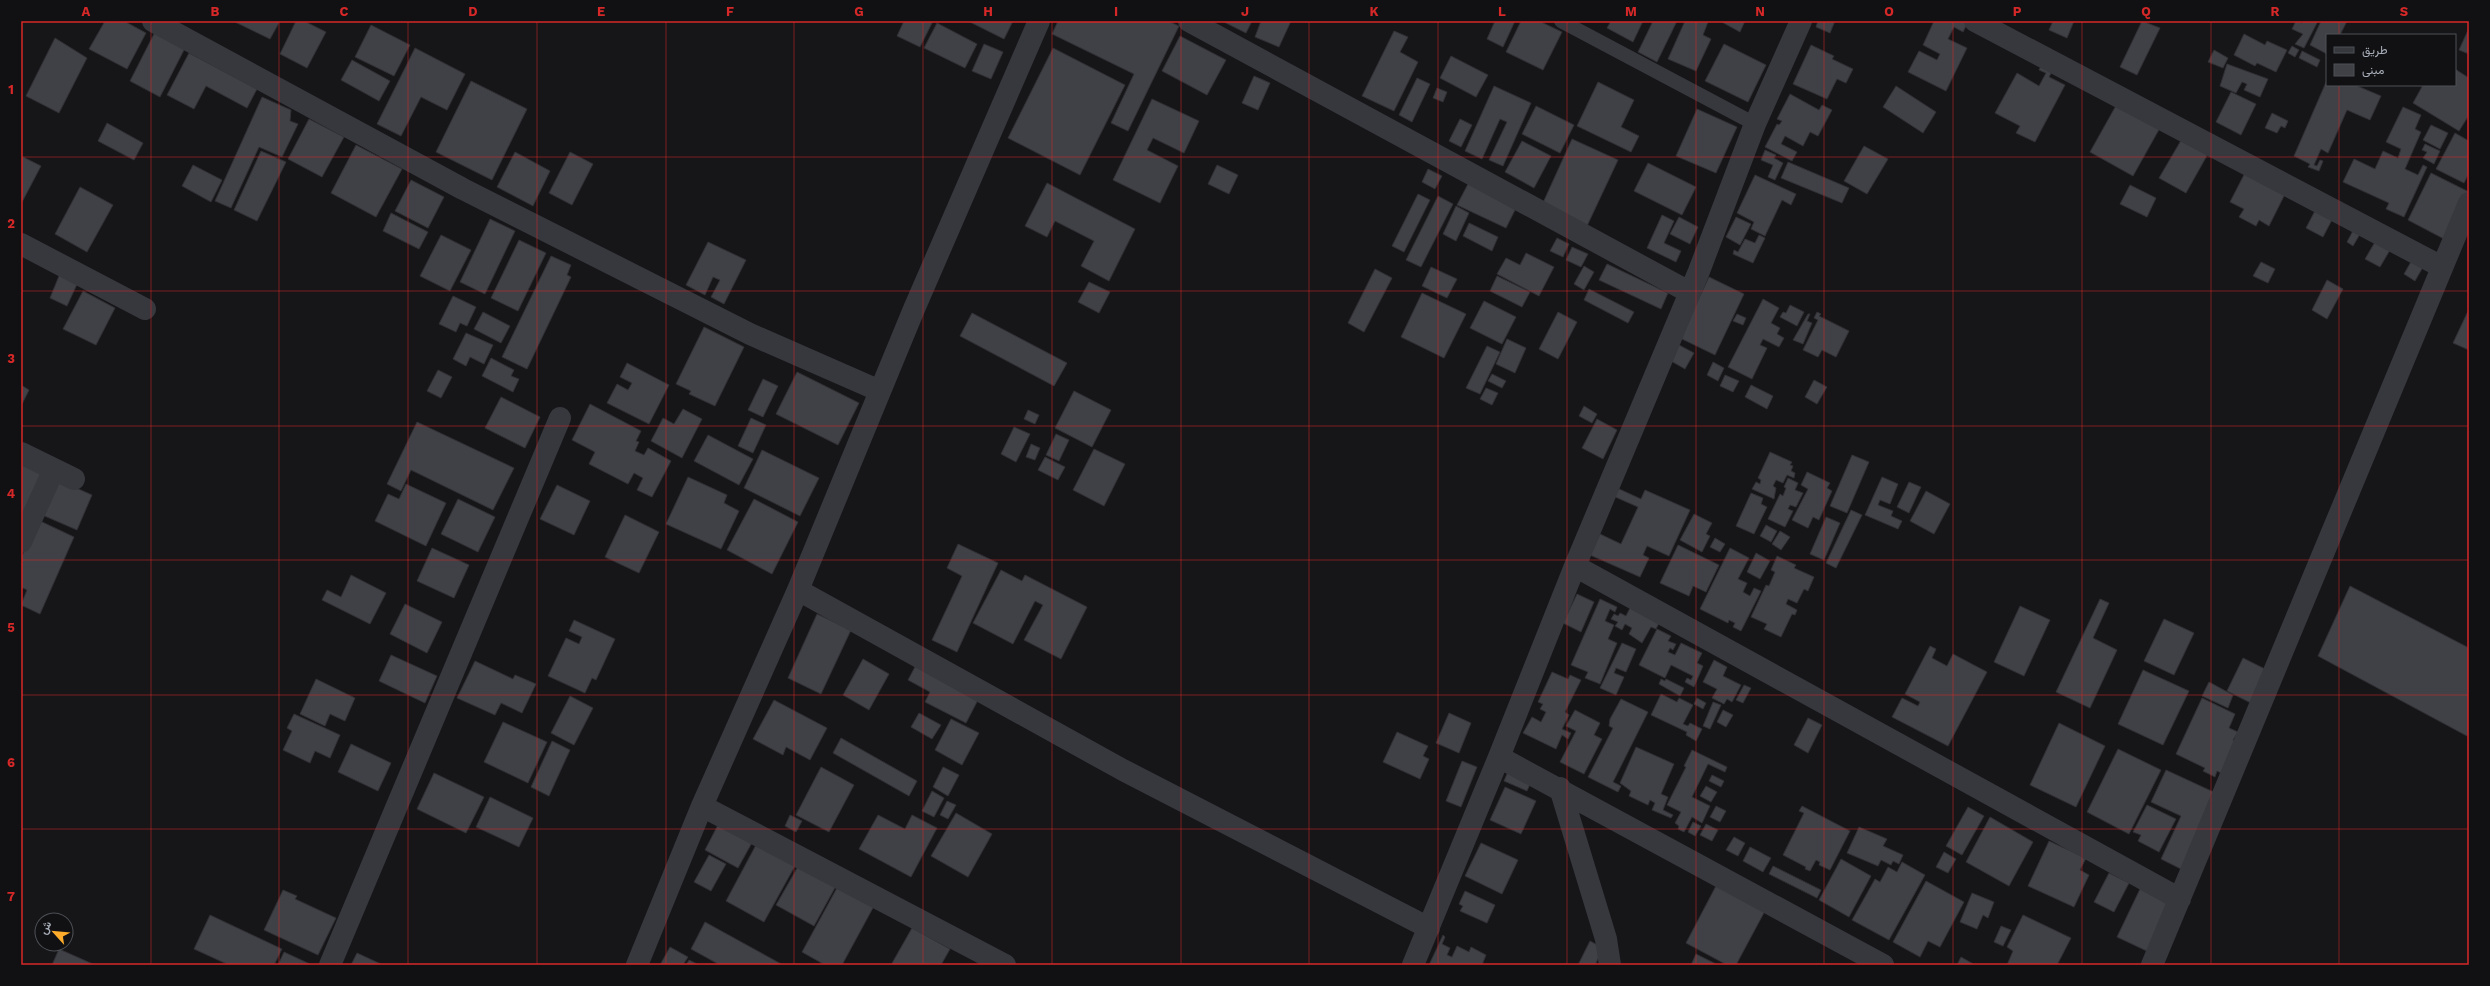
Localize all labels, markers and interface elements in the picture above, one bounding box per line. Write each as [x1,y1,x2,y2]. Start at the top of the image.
text: A [82,4,91,19]
text: B [211,4,220,19]
text: C [340,4,349,19]
text: D [468,4,478,19]
text: E [597,4,605,19]
text: F [726,4,734,19]
text: G [854,4,864,19]
text: H [983,4,993,19]
text: I [1114,4,1118,19]
text: J [1241,4,1249,19]
text: K [1369,4,1379,19]
text: L [1498,4,1506,19]
text: M [1625,4,1637,19]
text: N [1755,4,1765,19]
text: O [1884,4,1894,19]
text: P [2013,4,2022,19]
text: Q [2141,4,2151,19]
text: R [2271,4,2280,19]
text: S [2400,4,2409,19]
legend [2326,34,2456,86]
text: طريق [2362,43,2388,58]
text: مبنى [2362,63,2384,78]
text: 1 [8,82,14,97]
text: 2 [7,216,15,231]
text: 3 [7,351,15,366]
text: 4 [7,486,16,501]
text: 5 [7,620,15,635]
text: 6 [7,755,15,770]
text: 7 [7,889,15,904]
north arrow [34,912,74,952]
text: ش [37,919,54,937]

